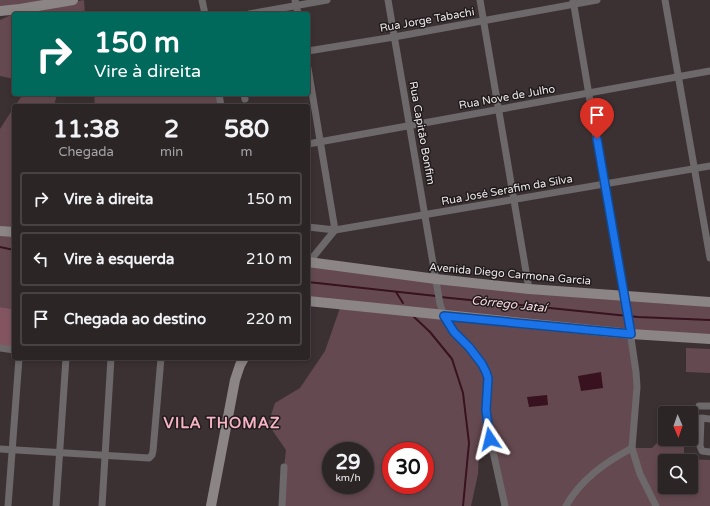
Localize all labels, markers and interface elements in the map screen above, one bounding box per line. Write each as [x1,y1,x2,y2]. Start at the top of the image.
street label: Rua Jorge Tabachi [379,5,475,35]
text: 150 m [94,26,180,60]
icon: right [28,28,80,80]
text: Vire à direita [94,60,201,82]
street label: Rua Capitão Bonfim [406,80,438,186]
street label: Rua Nove de Julho [458,82,557,112]
pin [580,98,614,139]
icon: arrive [586,104,608,126]
text: 11:38 [53,115,119,144]
text: 2 [164,115,179,144]
text: 580 [224,115,269,144]
text: Chegada [58,144,114,160]
text: min [160,144,183,160]
text: m [241,144,253,160]
street label: Rua José Serafim da Silva [440,172,574,208]
icon: right [30,188,52,210]
text: Vire à direita [64,190,153,208]
text: 150 m [246,190,292,208]
icon: left [30,248,52,270]
text: Vire à esquerda [64,250,174,268]
text: 210 m [246,250,292,268]
street label: Avenida Diego Carmona Garcia [428,260,592,288]
water label: Córrego Jataí [471,293,549,315]
icon: arrive [30,308,52,330]
text: Chegada ao destino [64,310,206,328]
text: 220 m [246,310,292,328]
north arrow [658,406,698,446]
map controls [658,406,698,494]
district label: VILA THOMAZ [163,414,281,432]
position arrow [469,418,511,460]
speed limit sign: 30 [382,442,434,494]
text: 29 [335,451,361,475]
button: search [658,454,698,494]
text: km/h [335,472,361,484]

